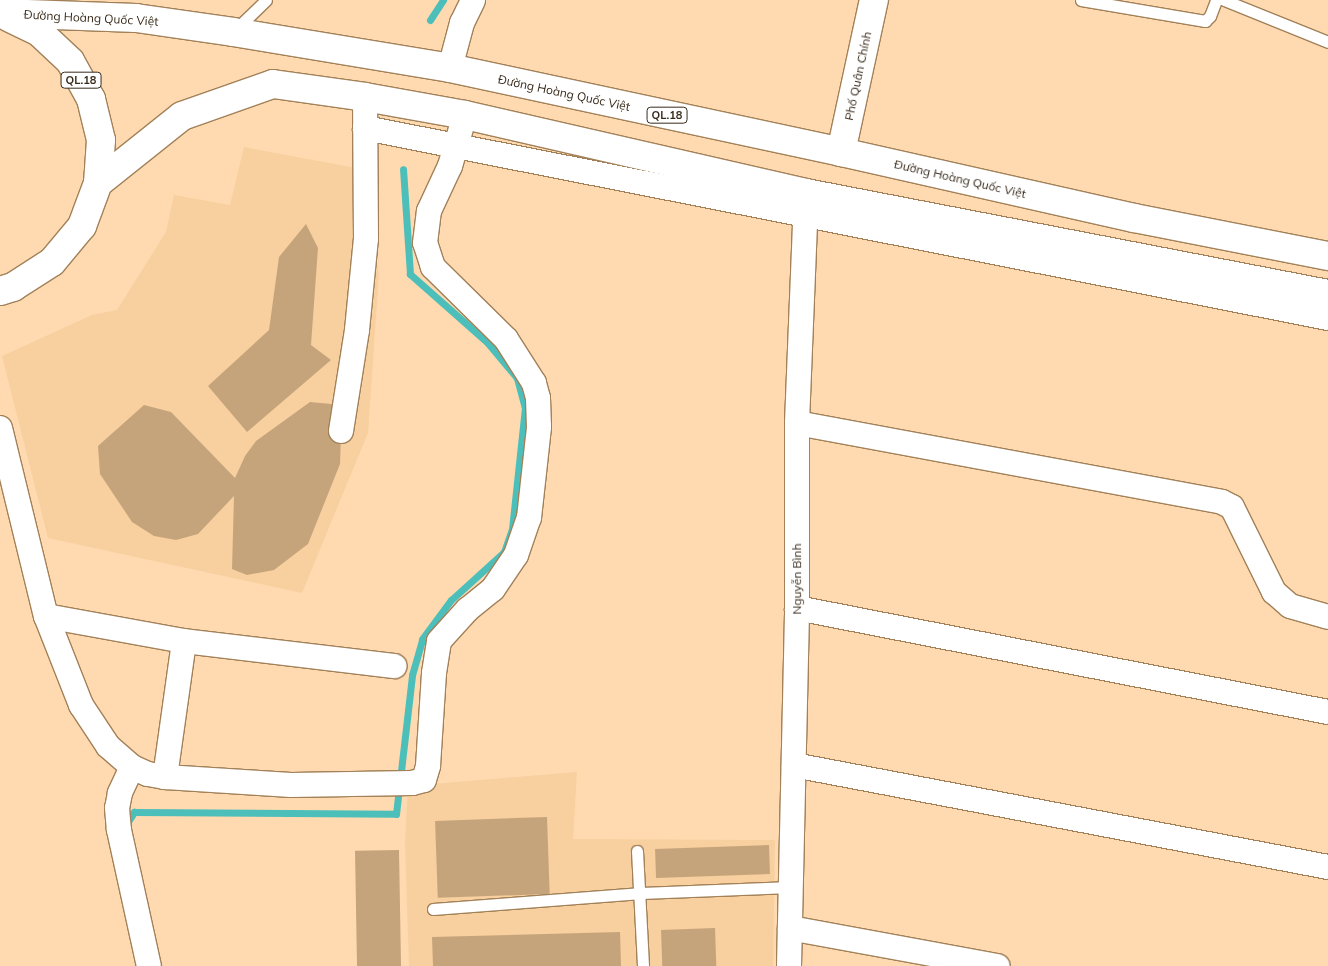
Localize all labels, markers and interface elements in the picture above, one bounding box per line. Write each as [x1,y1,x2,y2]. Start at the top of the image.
street label: Đường Hoàng Quốc Việt [23,7,159,29]
street label: Phố Quân Chính [842,30,874,122]
road number: QL.18 [60,72,102,88]
street label: Đường Hoàng Quốc Việt [497,72,631,114]
road number: QL.18 [646,106,688,124]
street label: Đường Hoàng Quốc Việt [893,157,1027,201]
street label: Nguyễn Bình [790,543,804,615]

